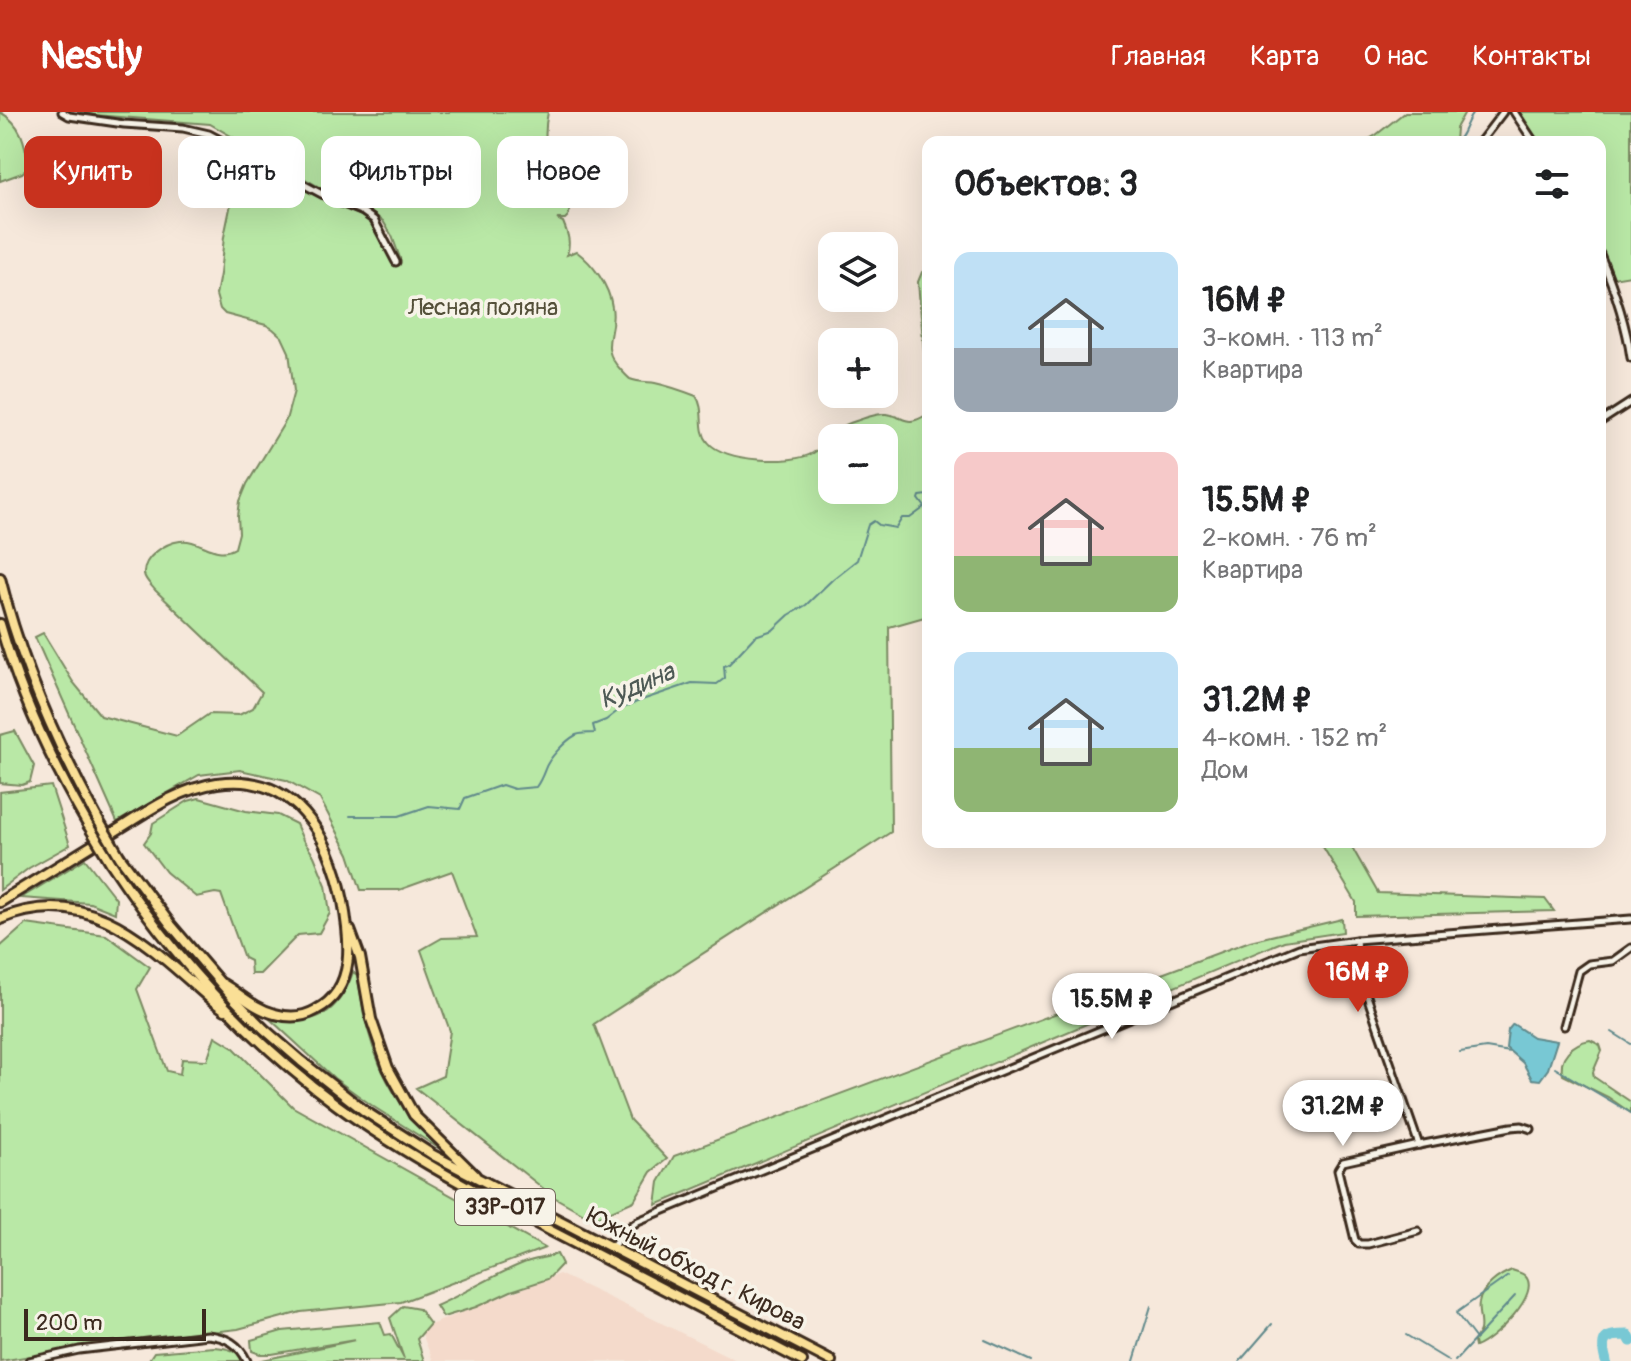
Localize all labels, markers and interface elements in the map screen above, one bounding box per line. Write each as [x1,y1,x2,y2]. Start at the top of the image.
text: Nestly [40,32,142,80]
text: Главная [1111,39,1206,74]
text: Карта [1250,39,1319,74]
text: О нас [1363,39,1428,74]
text: Контакты [1472,39,1591,74]
chip: Купить [24,136,162,208]
chip: Снять [178,136,305,208]
chip: Фильтры [321,136,481,208]
chip: Новое [497,136,628,208]
icon: filters [1530,162,1574,206]
text: Объектов: 3 [954,163,1138,206]
map controls [818,232,898,504]
button: layers [818,232,898,312]
text: 16M ₽ [1202,279,1287,322]
icon: home [1018,284,1114,380]
park label: Лесная поляна [407,293,558,322]
text: 3-комн. · 113 m² [1202,322,1383,354]
button: + [818,328,898,408]
text: Квартира [1202,354,1303,386]
button: − [818,424,898,504]
text: 15.5M ₽ [1202,479,1312,522]
icon: home [1018,484,1114,580]
text: 2-комн. · 76 m² [1202,522,1377,554]
text: Квартира [1202,554,1303,586]
water label: Кудина [595,655,681,716]
text: 31.2M ₽ [1202,679,1313,722]
icon: home [1018,684,1114,780]
text: 4-комн. · 152 m² [1202,722,1387,754]
text: Дом [1202,754,1249,786]
pin: 16M ₽ [1302,946,1414,1014]
text: 16M ₽ [1325,956,1391,988]
pin: 15.5M ₽ [1038,973,1186,1041]
text: 15.5M ₽ [1070,983,1154,1015]
pin: 31.2M ₽ [1269,1080,1417,1148]
text: 31.2M ₽ [1301,1090,1385,1122]
road number: 33Р-017 [455,1189,555,1225]
street label: Южный обход г. Кирова [582,1201,810,1337]
scale bar [24,1305,206,1341]
text: 200 m [36,1309,103,1337]

